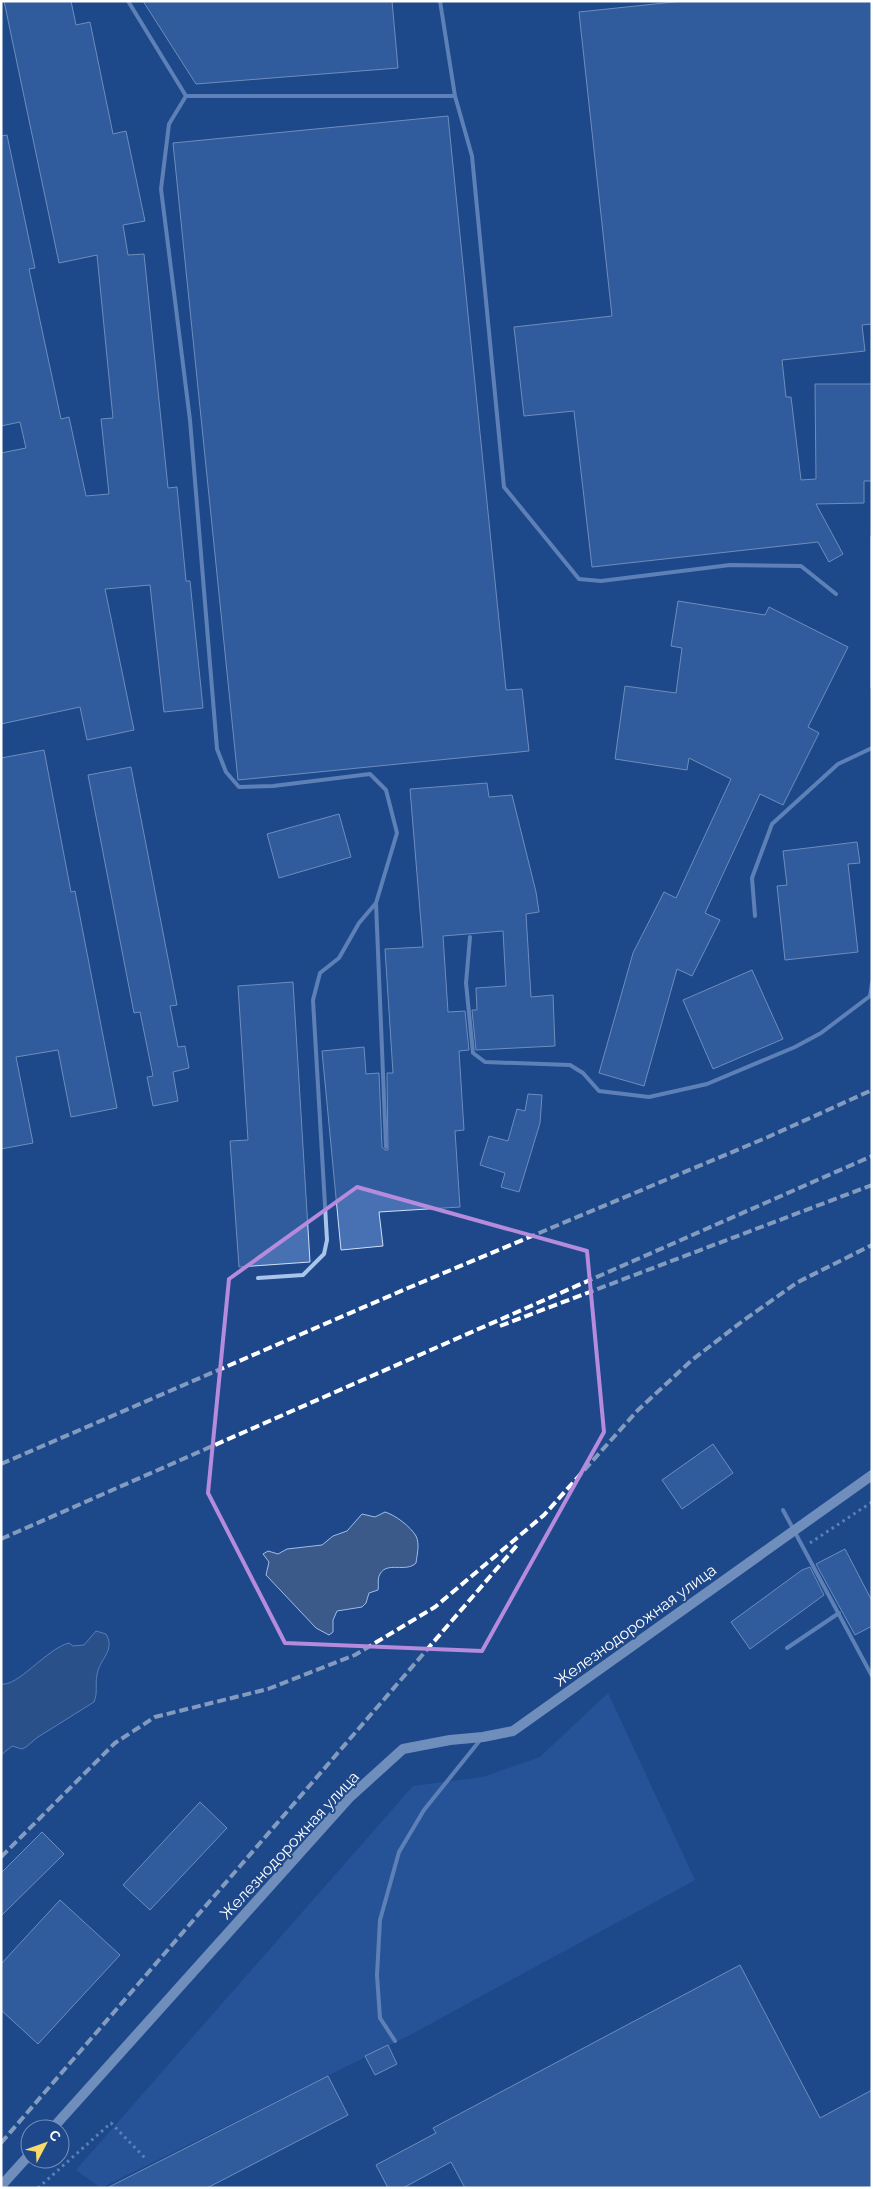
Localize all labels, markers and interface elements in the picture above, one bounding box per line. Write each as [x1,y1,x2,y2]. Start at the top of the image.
street label: Железнодорожная улица [551,1560,720,1691]
street label: Железнодорожная улица [216,1767,363,1923]
north arrow [20,2119,70,2169]
text: С [46,2127,64,2145]

